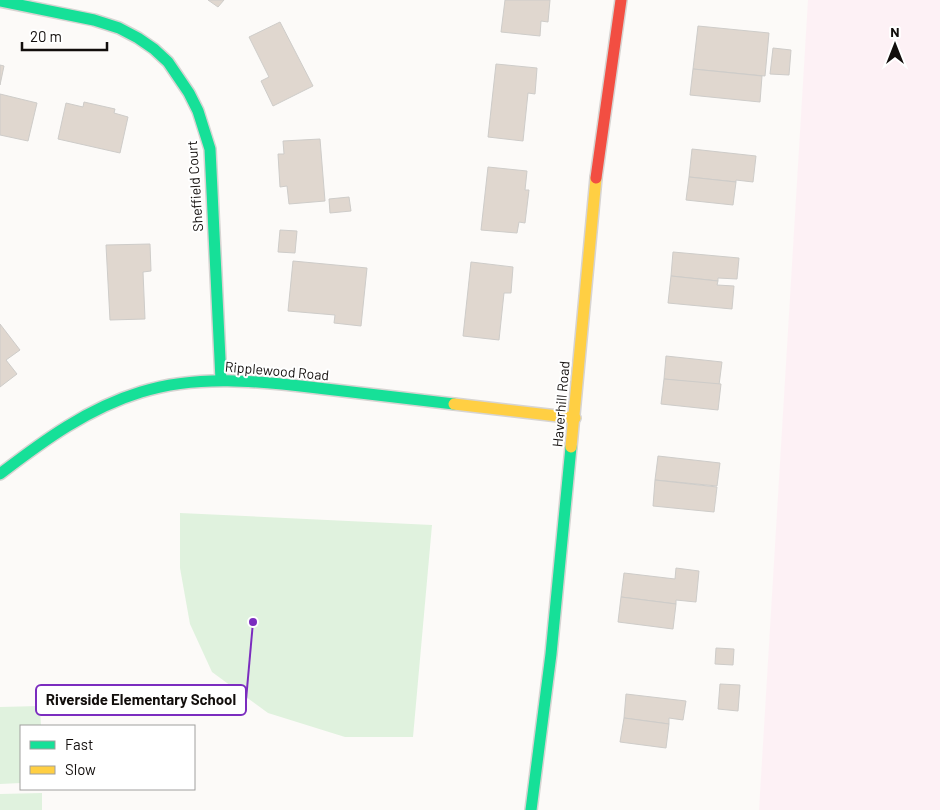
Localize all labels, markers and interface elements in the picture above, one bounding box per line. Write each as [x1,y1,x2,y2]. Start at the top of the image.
scale bar [22,20,108,52]
north arrow [870,20,920,70]
text: N [890,23,900,40]
text: 20 m [30,27,62,45]
street label: Sheffield Court [183,140,206,232]
street label: Ripplewood Road [224,357,330,384]
street label: Haverhill Road [548,360,573,448]
callout: Riverside Elementary School [36,685,246,715]
text: Riverside Elementary School [46,690,236,708]
legend [20,725,195,790]
text: Fast [65,735,93,753]
text: Slow [65,760,96,778]

